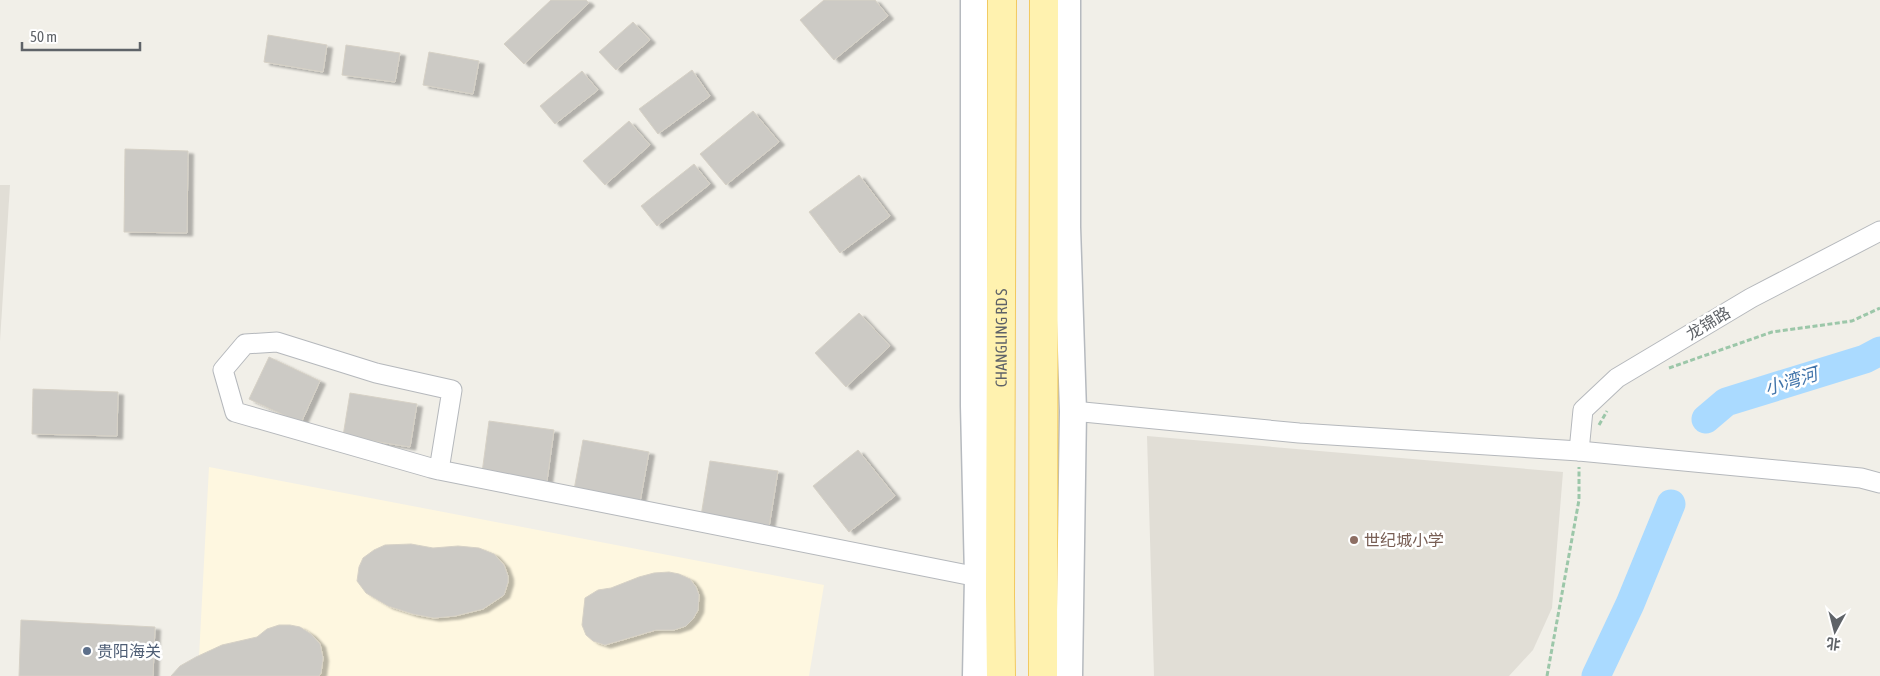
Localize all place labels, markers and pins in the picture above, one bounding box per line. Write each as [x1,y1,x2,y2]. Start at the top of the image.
place label: 世纪城小学 [1364,531,1444,549]
marker: 世纪城小学 [1348,534,1360,546]
place label: 贵阳海关 [97,642,161,660]
marker: 贵阳海关 [81,645,93,657]

